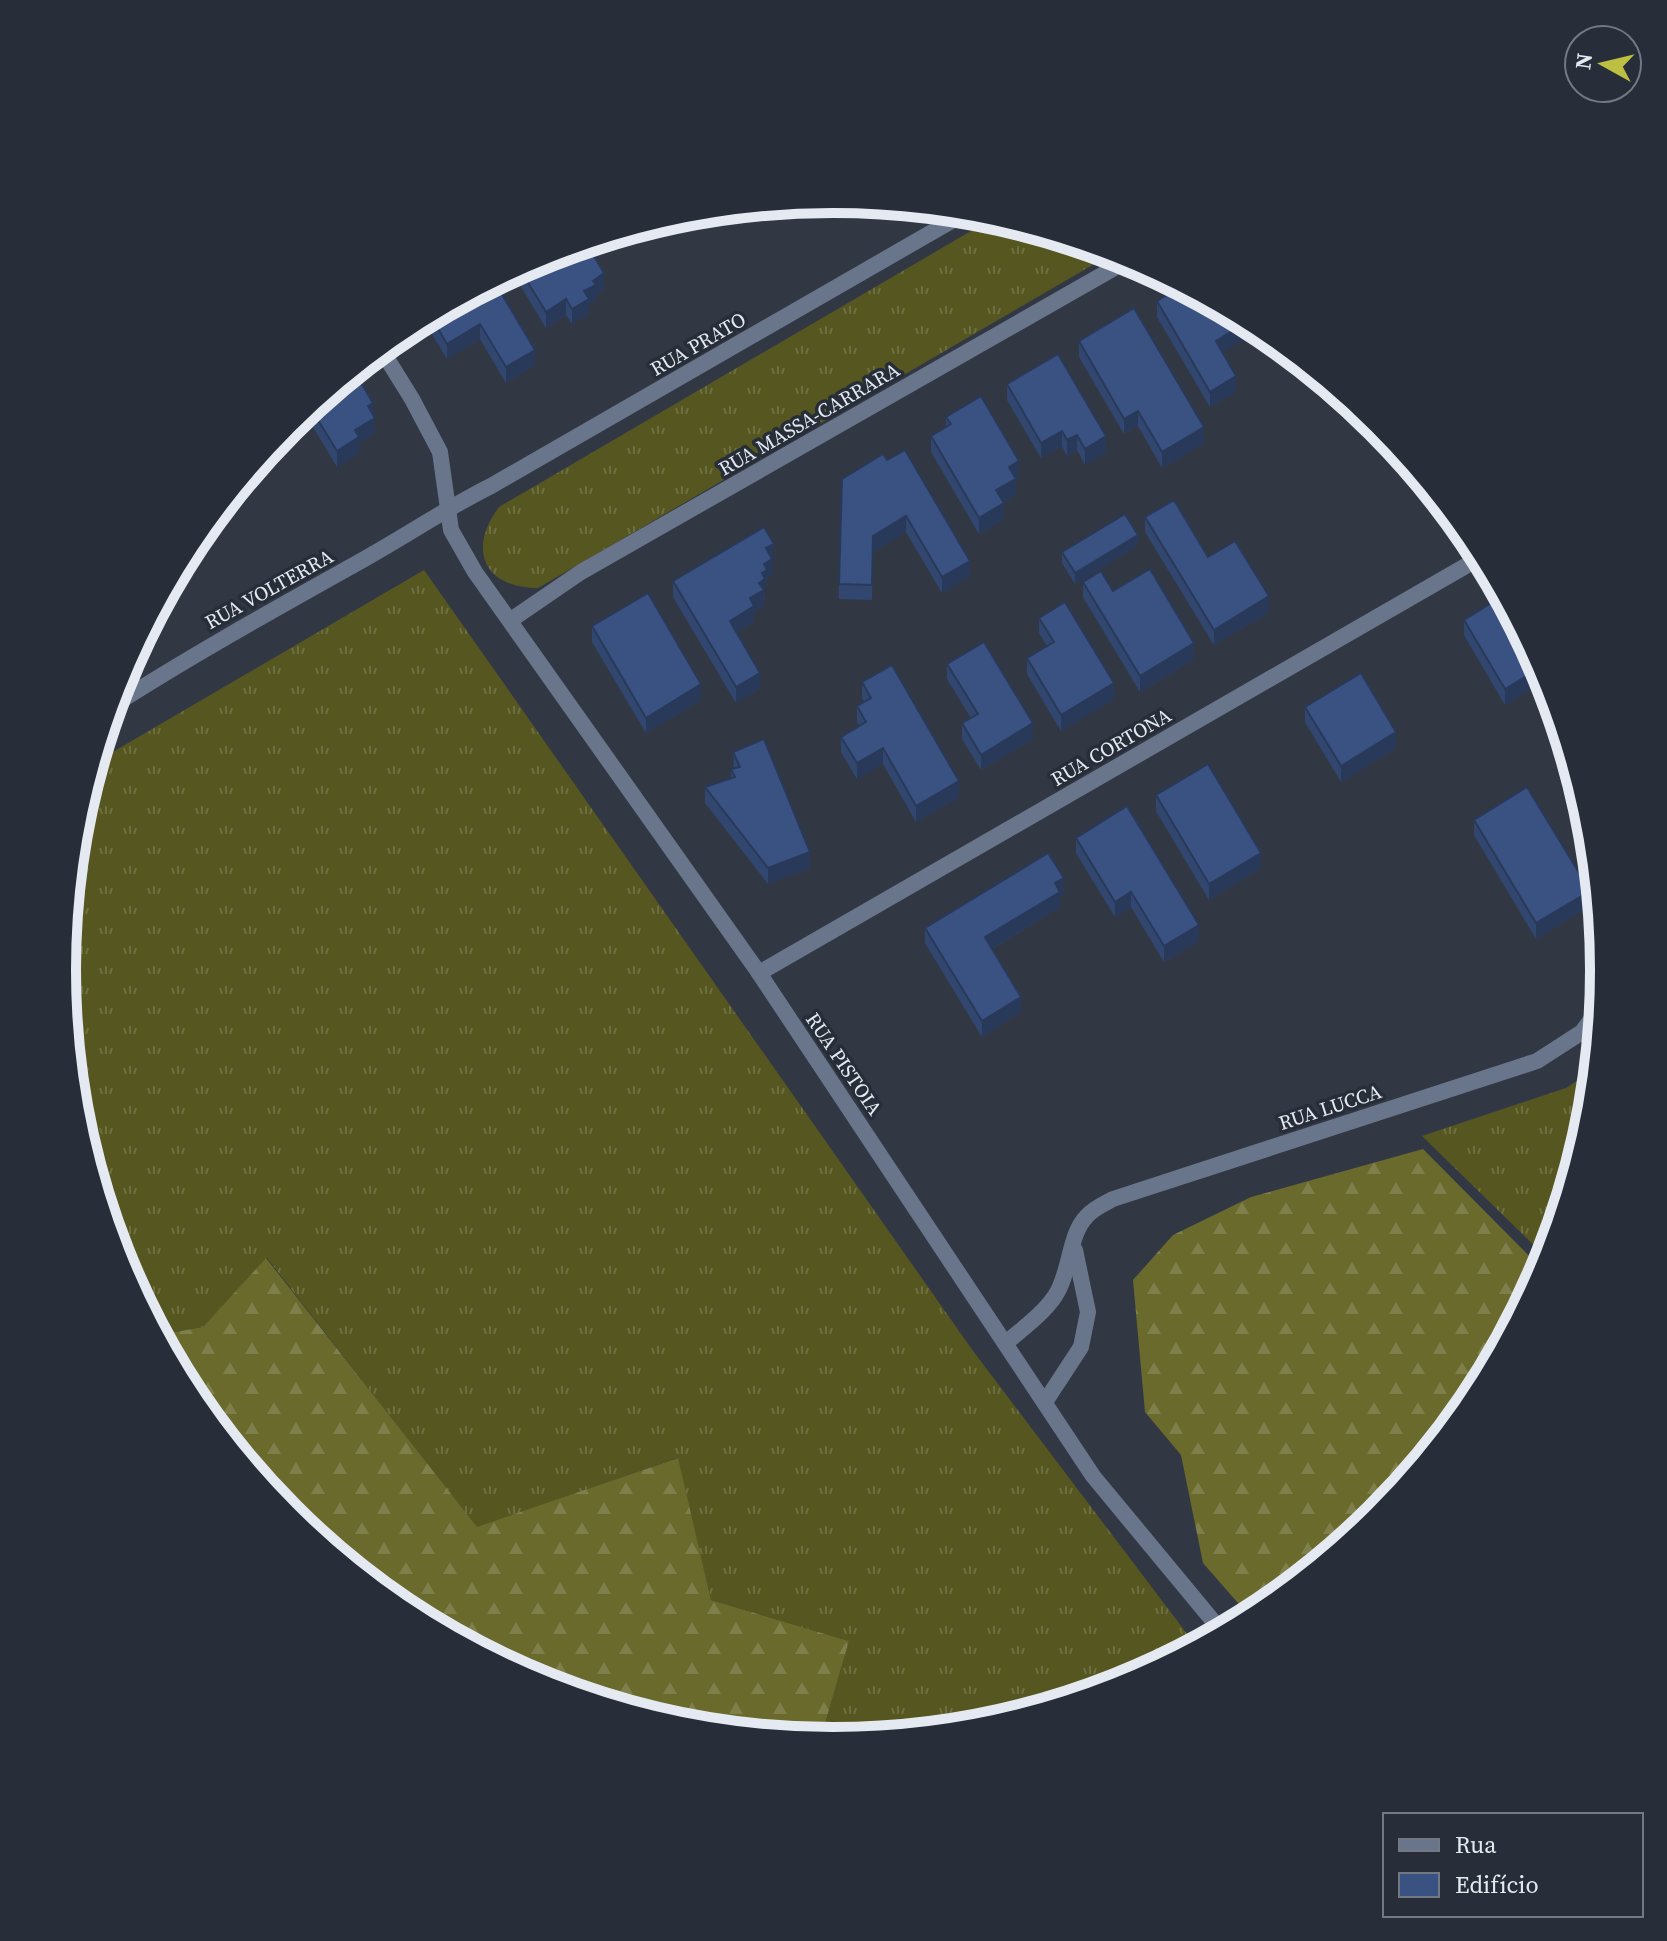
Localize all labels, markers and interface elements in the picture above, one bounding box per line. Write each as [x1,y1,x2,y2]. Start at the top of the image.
north arrow [1563,24,1643,104]
text: N [1567,51,1599,71]
street label: RUA PRATO [645,305,751,383]
street label: RUA MASSA-CARRARA [713,355,905,482]
street label: RUA VOLTERRA [200,542,339,636]
street label: RUA CORTONA [1046,701,1177,793]
street label: RUA PISTOIA [799,1007,889,1122]
street label: RUA LUCCA [1275,1077,1386,1137]
legend [1383,1813,1643,1917]
text: Rua [1455,1828,1497,1861]
text: Edifício [1455,1868,1539,1901]

